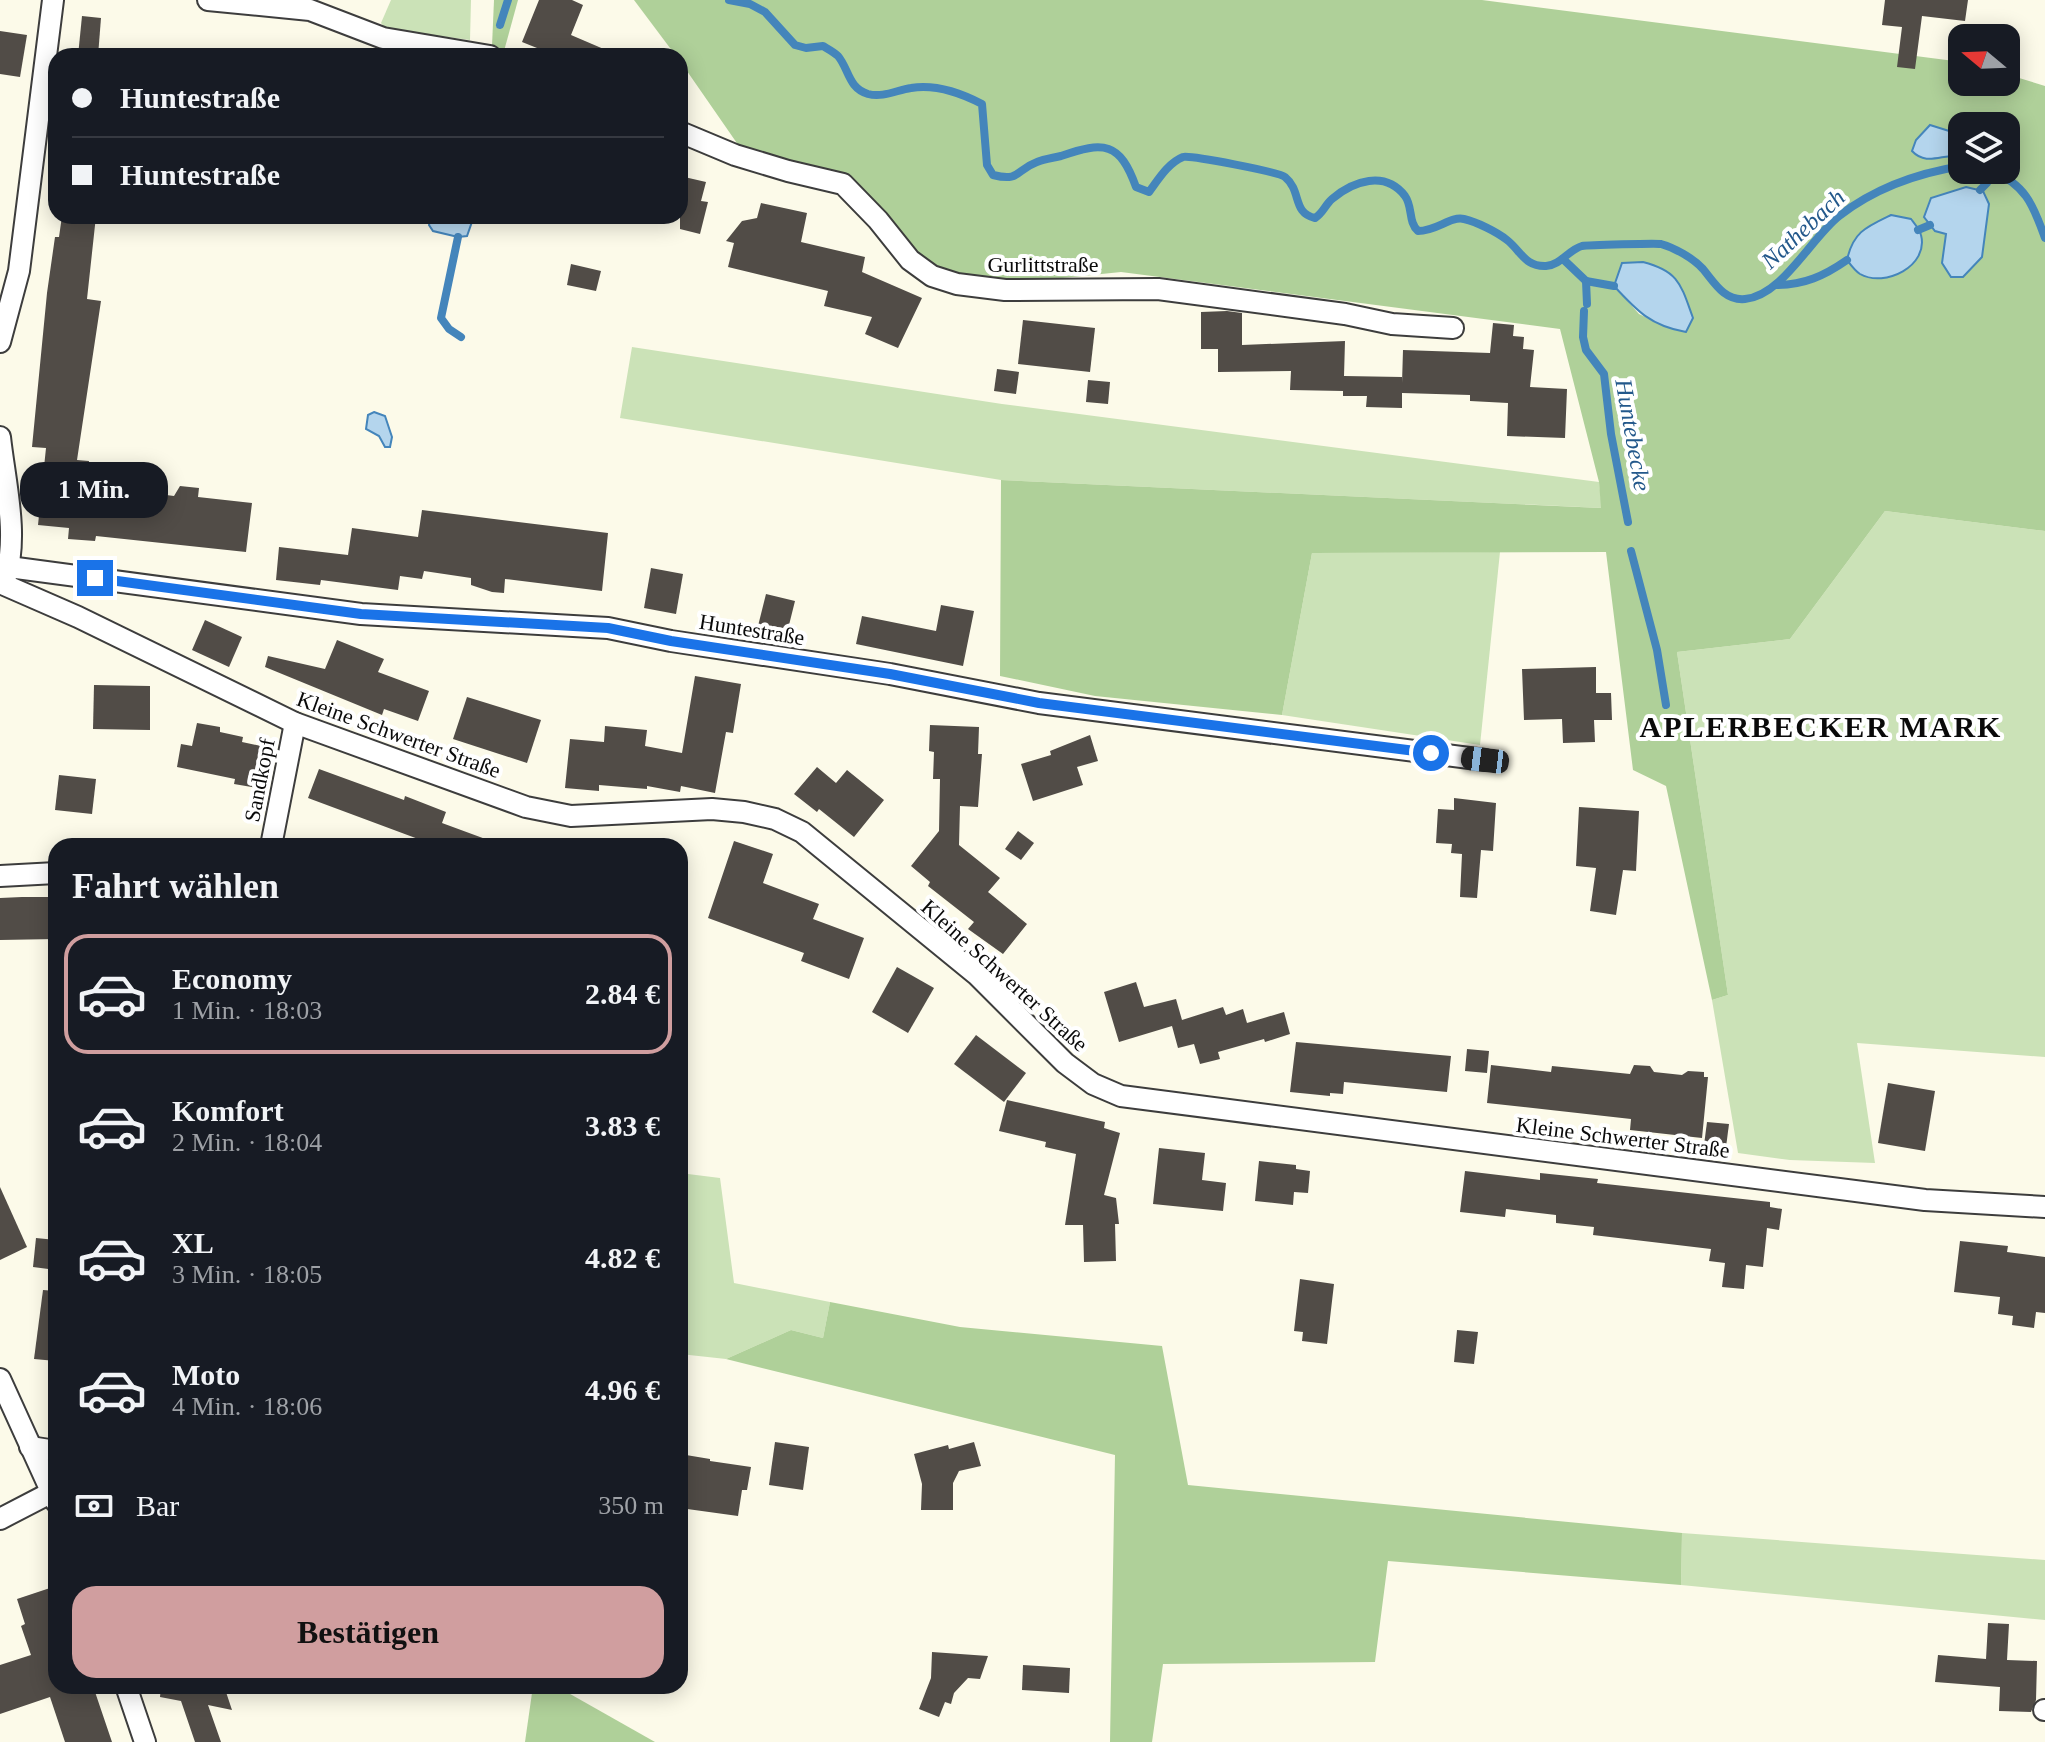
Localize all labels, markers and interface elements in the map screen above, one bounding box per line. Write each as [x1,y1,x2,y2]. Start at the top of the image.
north arrow [1948,24,2020,96]
map controls [1948,24,2020,184]
text: Huntestraße [120,81,280,114]
button: layers [1948,112,2020,184]
text: Huntestraße [120,158,280,191]
water label: Nathebach [1755,184,1850,275]
street label: Gurlittstraße [987,252,1099,277]
water label: Huntebecke [1610,376,1656,493]
callout: 1 Min. [21,462,169,518]
text: 1 Min. [58,475,130,504]
route end [77,560,113,596]
street label: Huntestraße [697,609,806,650]
street label: Kleine Schwerter Straße [294,686,504,783]
district label: APLERBECKER MARK [1640,710,2002,743]
route start [1413,735,1449,771]
street label: Sandkopf [239,736,280,824]
car [1460,745,1510,775]
text: Fahrt wählen [72,866,279,906]
street label: Kleine Schwerter Straße [916,894,1093,1057]
icon: car [76,958,148,1030]
text: Economy [172,962,292,995]
text: 2.84 € [585,977,660,1010]
text: 1 Min. · 18:03 [172,996,322,1025]
icon: car [76,1090,148,1162]
text: Komfort [172,1094,284,1127]
text: 3.83 € [585,1109,660,1142]
street label: Kleine Schwerter Straße [1515,1112,1731,1163]
text: 2 Min. · 18:04 [172,1128,322,1157]
icon: car [76,1222,148,1294]
text: XL [172,1226,214,1259]
text: 4.82 € [585,1241,660,1274]
text: 3 Min. · 18:05 [172,1260,322,1289]
icon: car [76,1354,148,1426]
text: Moto [172,1358,240,1391]
text: 4.96 € [585,1373,660,1406]
text: 4 Min. · 18:06 [172,1392,322,1421]
icon: cash [72,1484,116,1528]
text: Bar [136,1489,179,1522]
text: 350 m [598,1491,664,1520]
button: Bestätigen [72,1586,664,1678]

